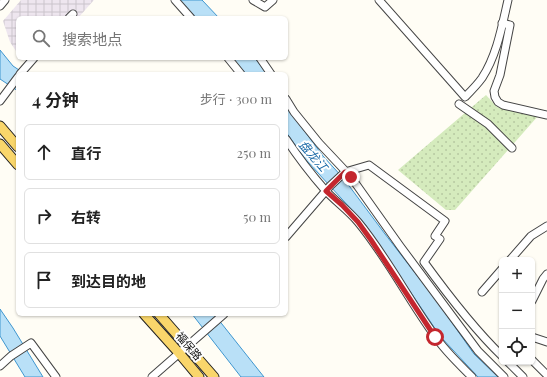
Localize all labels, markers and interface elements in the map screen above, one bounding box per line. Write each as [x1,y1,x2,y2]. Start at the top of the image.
search box [16,16,288,60]
icon: search [30,27,52,49]
text: 搜索地点 [62,29,122,49]
text: 4 分钟 [32,88,79,110]
text: 步行 · 300 m [200,90,272,107]
water label: 盘龙江 [296,137,333,176]
icon: ahead [33,141,55,163]
text: 直行 [71,143,101,163]
text: 250 m [237,144,271,161]
route end [342,168,360,186]
icon: right [33,205,55,227]
text: 右转 [71,207,101,227]
text: 50 m [243,208,271,225]
map controls [499,257,535,365]
button: + [499,257,535,293]
icon: arrive [33,269,55,291]
text: 到达目的地 [71,271,146,291]
button: − [499,293,535,329]
street label: 福保路 [173,328,206,363]
route start [426,328,444,346]
button: locate [499,329,535,365]

